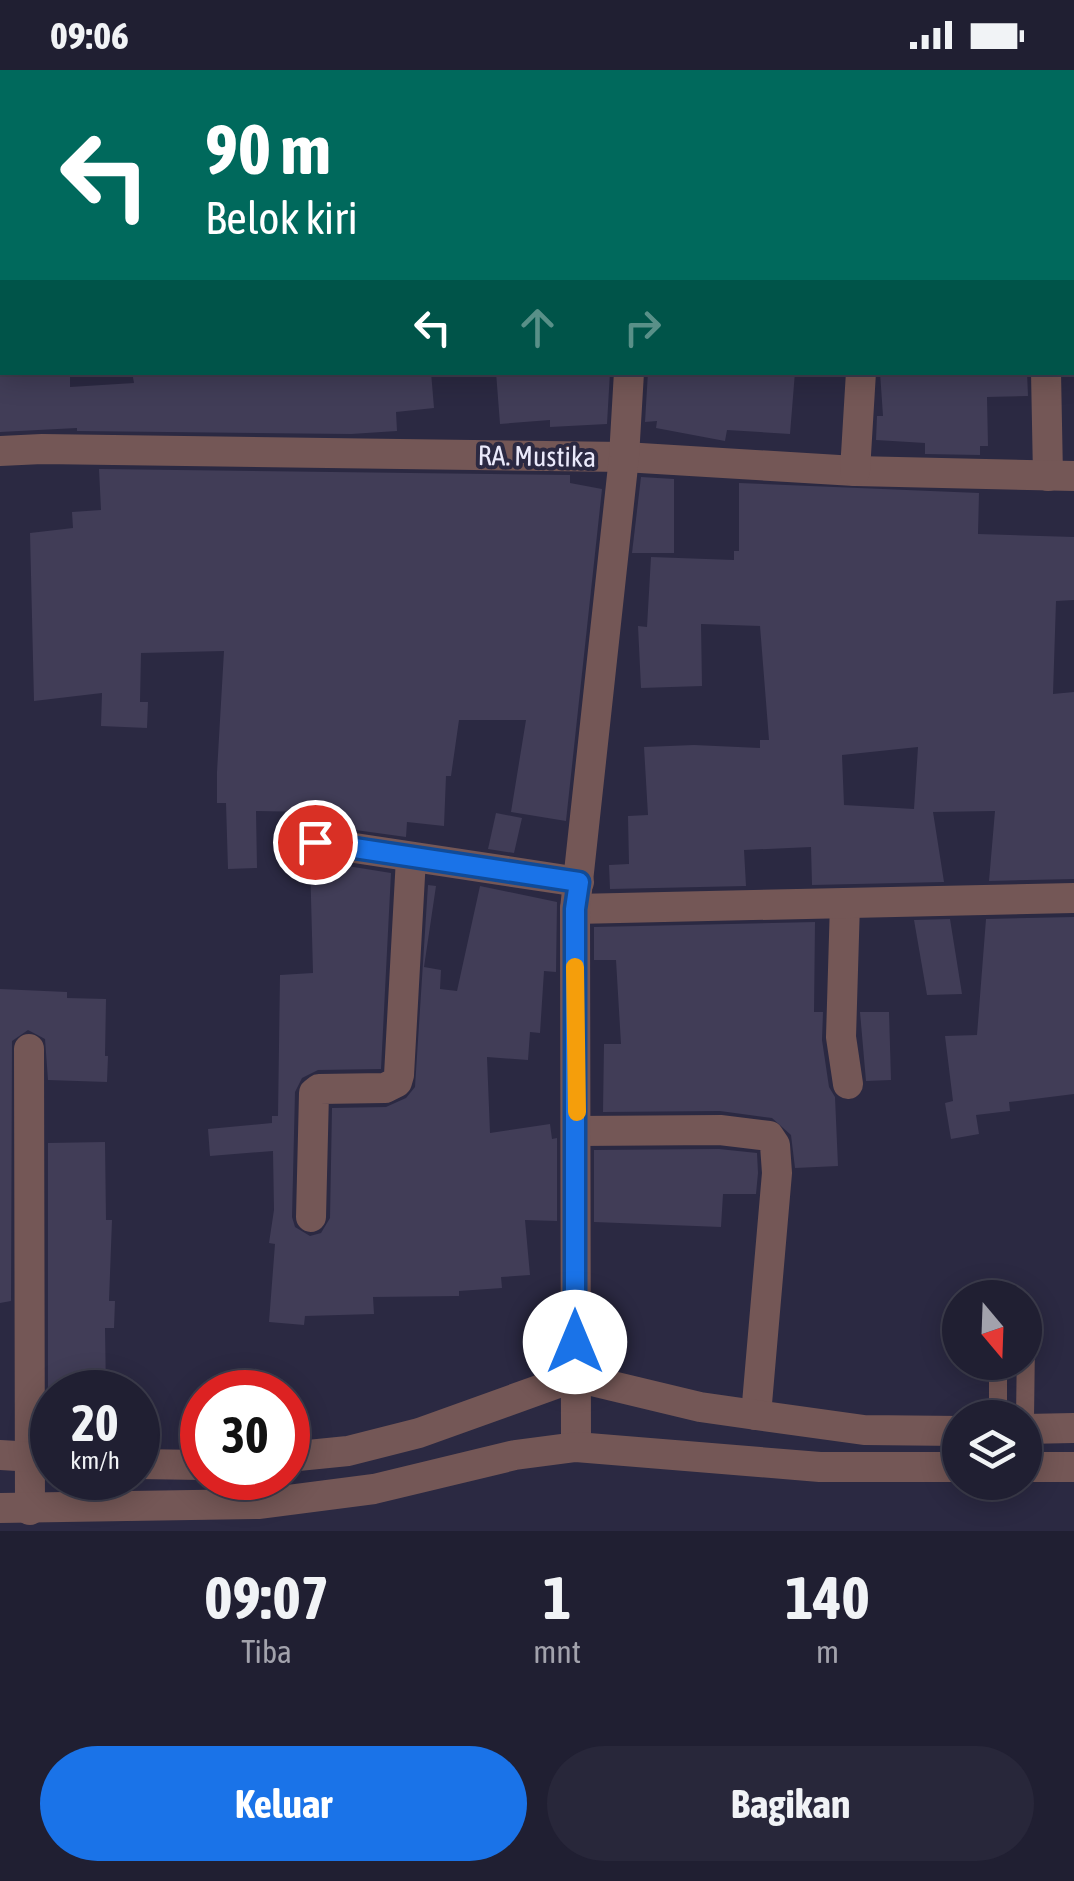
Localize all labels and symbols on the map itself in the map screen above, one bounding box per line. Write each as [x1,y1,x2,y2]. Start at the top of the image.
street label: RA. Mustika [477,439,597,473]
pin [273,800,358,885]
north arrow [942,1280,1042,1380]
position arrow [523,1290,627,1394]
speed limit sign: 30 [180,1370,310,1500]

